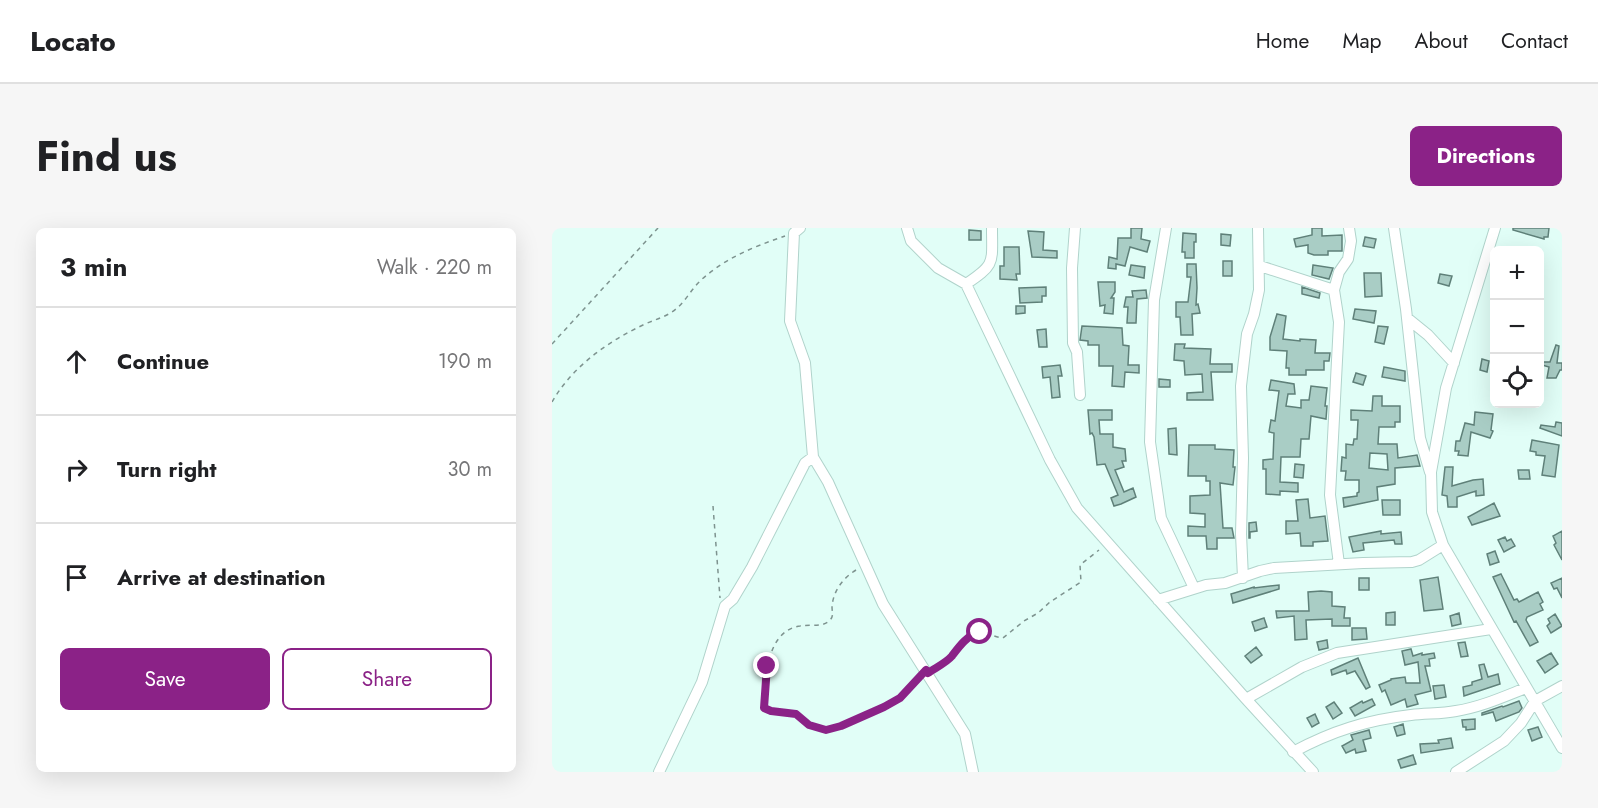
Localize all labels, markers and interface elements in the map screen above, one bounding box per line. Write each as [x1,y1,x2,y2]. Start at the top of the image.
text: Locato [30,21,116,62]
text: Home [1256,26,1309,56]
text: Map [1342,26,1382,56]
text: About [1415,26,1468,56]
text: Contact [1501,26,1568,56]
text: Find us [36,126,177,187]
button: Directions [1410,126,1562,186]
map controls [1490,246,1544,408]
button: + [1490,246,1544,300]
text: 3 min [60,248,127,286]
text: Walk · 220 m [377,253,492,282]
button: − [1490,300,1544,354]
icon: ahead [60,345,93,378]
text: Continue [117,345,209,377]
text: 190 m [438,347,492,376]
button: locate [1490,354,1544,408]
icon: right [60,453,93,486]
text: Turn right [117,453,217,485]
text: 30 m [447,455,492,484]
icon: arrive [60,561,93,594]
text: Arrive at destination [117,561,326,593]
route start [966,618,992,644]
button: Save [60,648,270,710]
button: Share [282,648,492,710]
route end [753,652,779,678]

